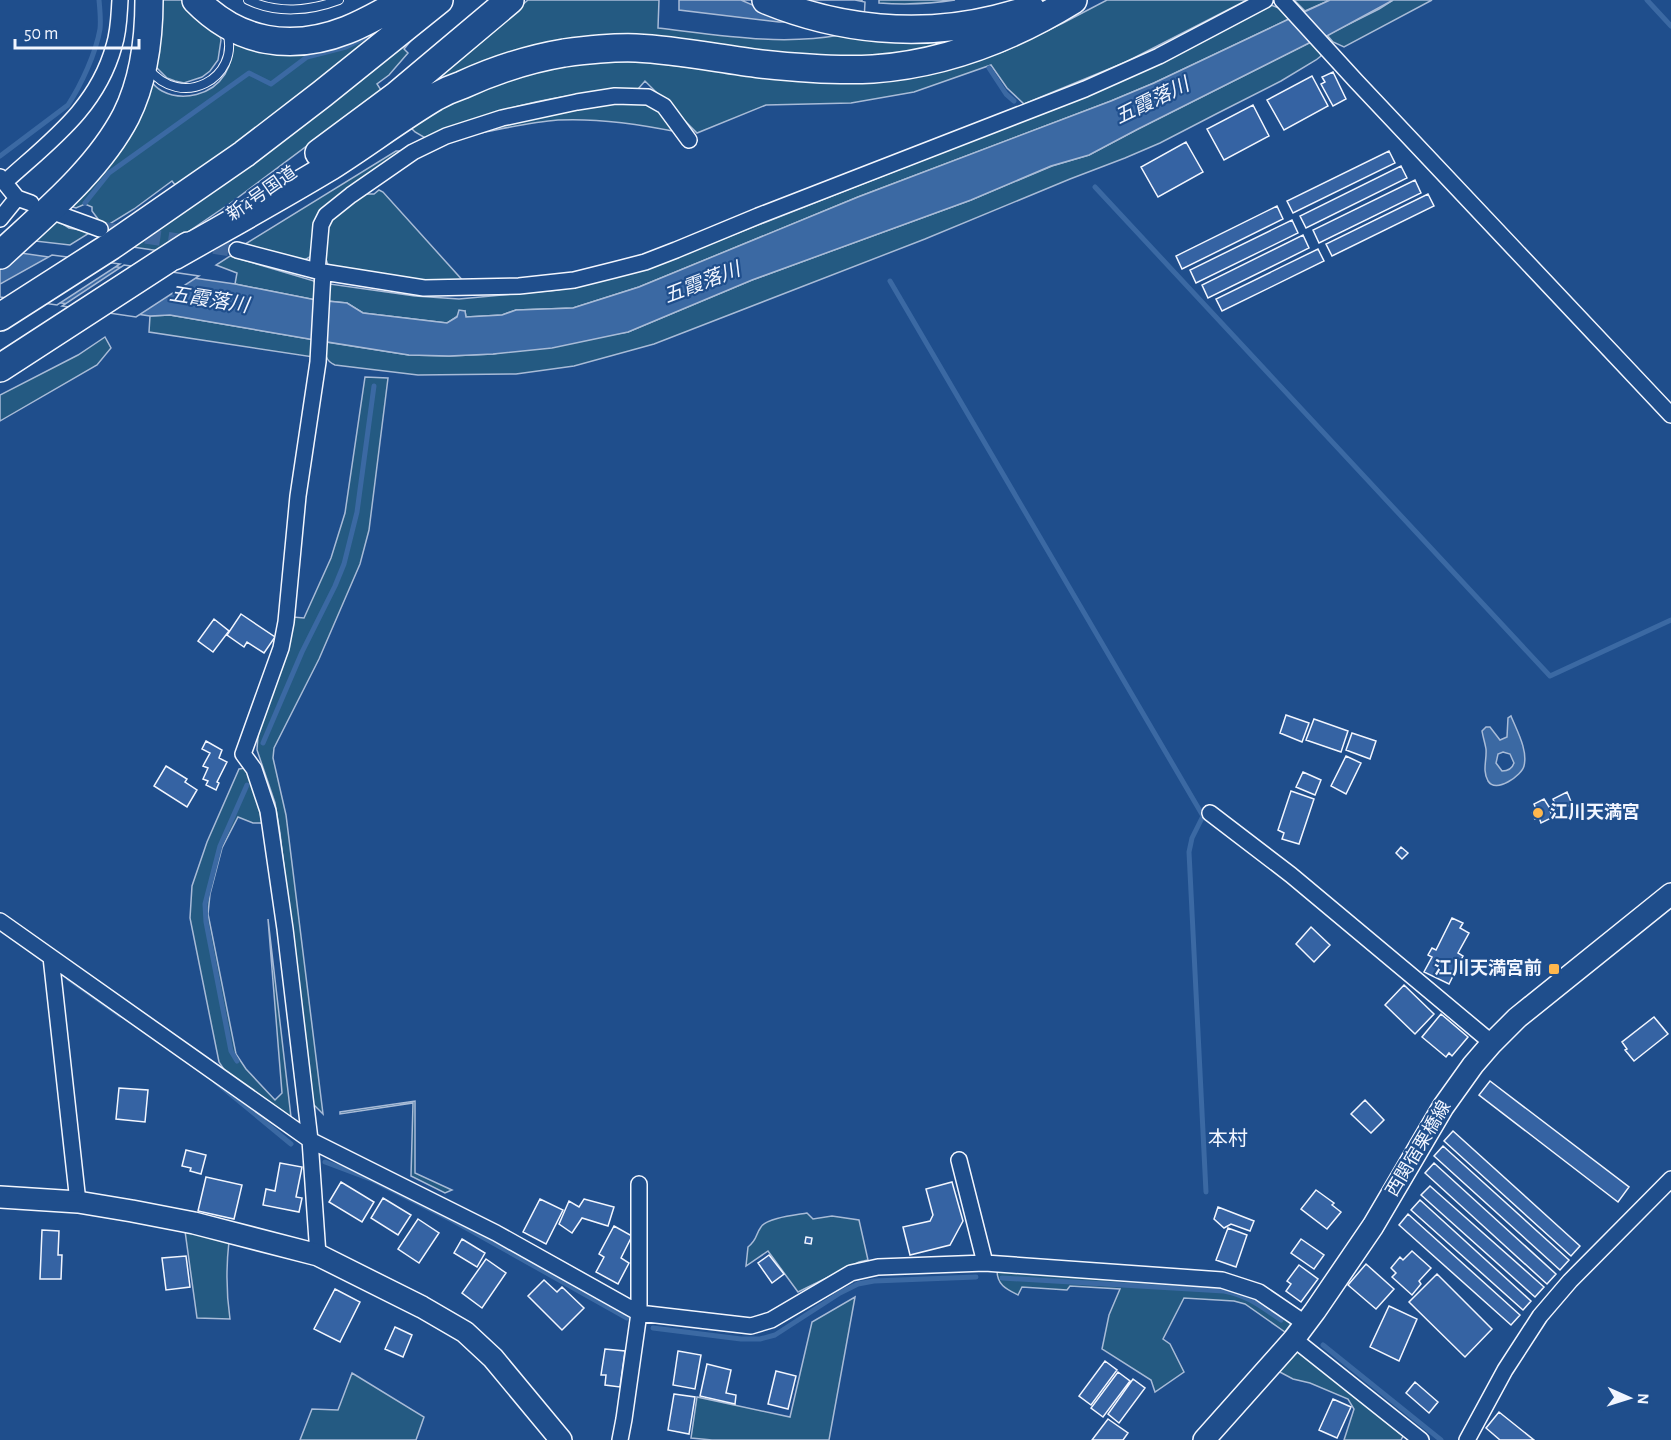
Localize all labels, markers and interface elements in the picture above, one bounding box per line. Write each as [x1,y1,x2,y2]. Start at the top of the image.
scale bar [15,12,140,50]
text: 50 m [24,25,58,43]
water label: 五霞落川 [1111,73,1194,128]
street label: 新4号国道 [223,162,300,225]
water label: 五霞落川 [661,258,745,307]
water label: 五霞落川 [168,283,252,316]
place label: 江川天満宮 [1550,802,1640,822]
marker: 江川天満宮 [1531,806,1545,820]
place label: 江川天満宮前 [1434,958,1542,978]
marker: 江川天満宮前 [1547,962,1561,976]
street label: 西関宿栗橋線 [1382,1097,1455,1200]
district label: 本村 [1208,1128,1248,1149]
north arrow [1599,1368,1659,1428]
text: N [1635,1393,1651,1405]

